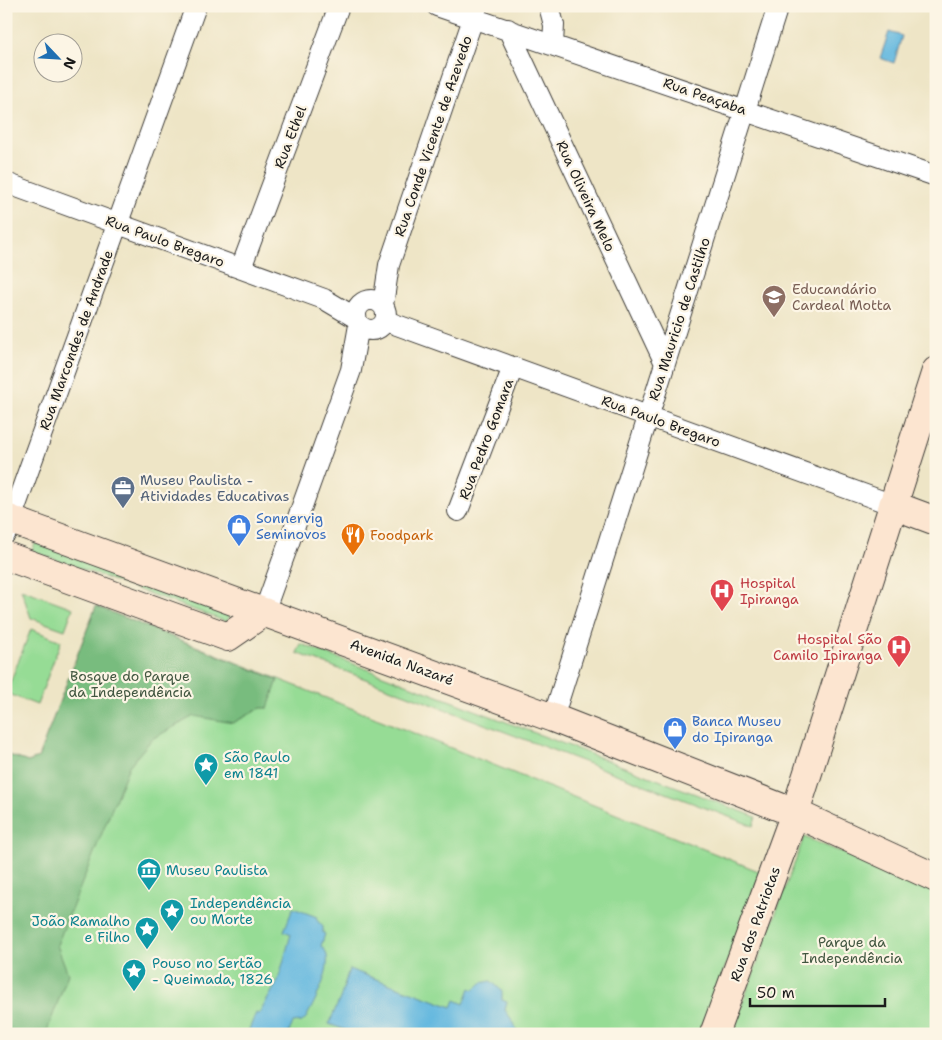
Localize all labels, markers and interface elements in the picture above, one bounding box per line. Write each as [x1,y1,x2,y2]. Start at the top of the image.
north arrow [32,32,82,82]
street label: Rua Conde Vicente de Azevedo [390,33,476,239]
text: N [59,55,80,72]
street label: Rua Peaçaba [661,73,749,119]
street label: Rua Ethel [270,102,310,171]
street label: Rua Oliveira Melo [552,138,620,254]
street label: Rua Paulo Bregaro [103,211,227,271]
street label: Rua Mauricio de Castilho [644,235,714,403]
street label: Rua Marcondes de Andrade [35,247,117,432]
place label: Educandário Cardeal Motta [792,280,891,314]
school or university icon: Educandário Cardeal Motta [761,284,787,318]
street label: Rua Pedro Gomara [455,376,517,502]
street label: Rua Paulo Bregaro [599,391,723,451]
place label: Museu Paulista - Atividades Educativas [140,471,290,505]
office icon: Museu Paulista - Atividades Educativas [110,475,136,509]
place label: Sonnervig Seminovos [256,509,327,543]
shop icon: Sonnervig Seminovos [226,513,252,547]
restaurant icon: Foodpark [340,522,366,556]
place label: Foodpark [370,526,434,544]
place label: Hospital Ipiranga [740,574,799,608]
hospital icon: Hospital Ipiranga [709,578,735,612]
place label: Hospital São Camilo Ipiranga [773,630,882,664]
hospital icon: Hospital São Camilo Ipiranga [886,634,912,668]
street label: Avenida Nazaré [348,635,456,689]
park label: Bosque do Parque da Independência [68,667,192,701]
place label: Banca Museu do Ipiranga [692,712,781,746]
shop icon: Banca Museu do Ipiranga [662,716,688,750]
place label: São Paulo em 1841 [224,748,290,782]
place icon: São Paulo em 1841 [193,752,219,786]
museum icon: Museu Paulista [136,857,162,891]
place label: Museu Paulista [166,861,268,879]
street label: Rua dos Patriotas [726,864,784,984]
place label: Independência ou Morte [190,894,291,928]
place icon: Independência ou Morte [159,898,185,932]
place label: João Ramalho e Filho [32,912,130,946]
place icon: João Ramalho e Filho [134,916,160,950]
park label: Parque da Independência [802,933,903,967]
place label: Pouso no Sertão - Queimada, 1826 [152,954,273,988]
place icon: Pouso no Sertão - Queimada, 1826 [121,958,147,992]
scale bar [750,975,884,1007]
text: 50 m [757,983,795,1003]

